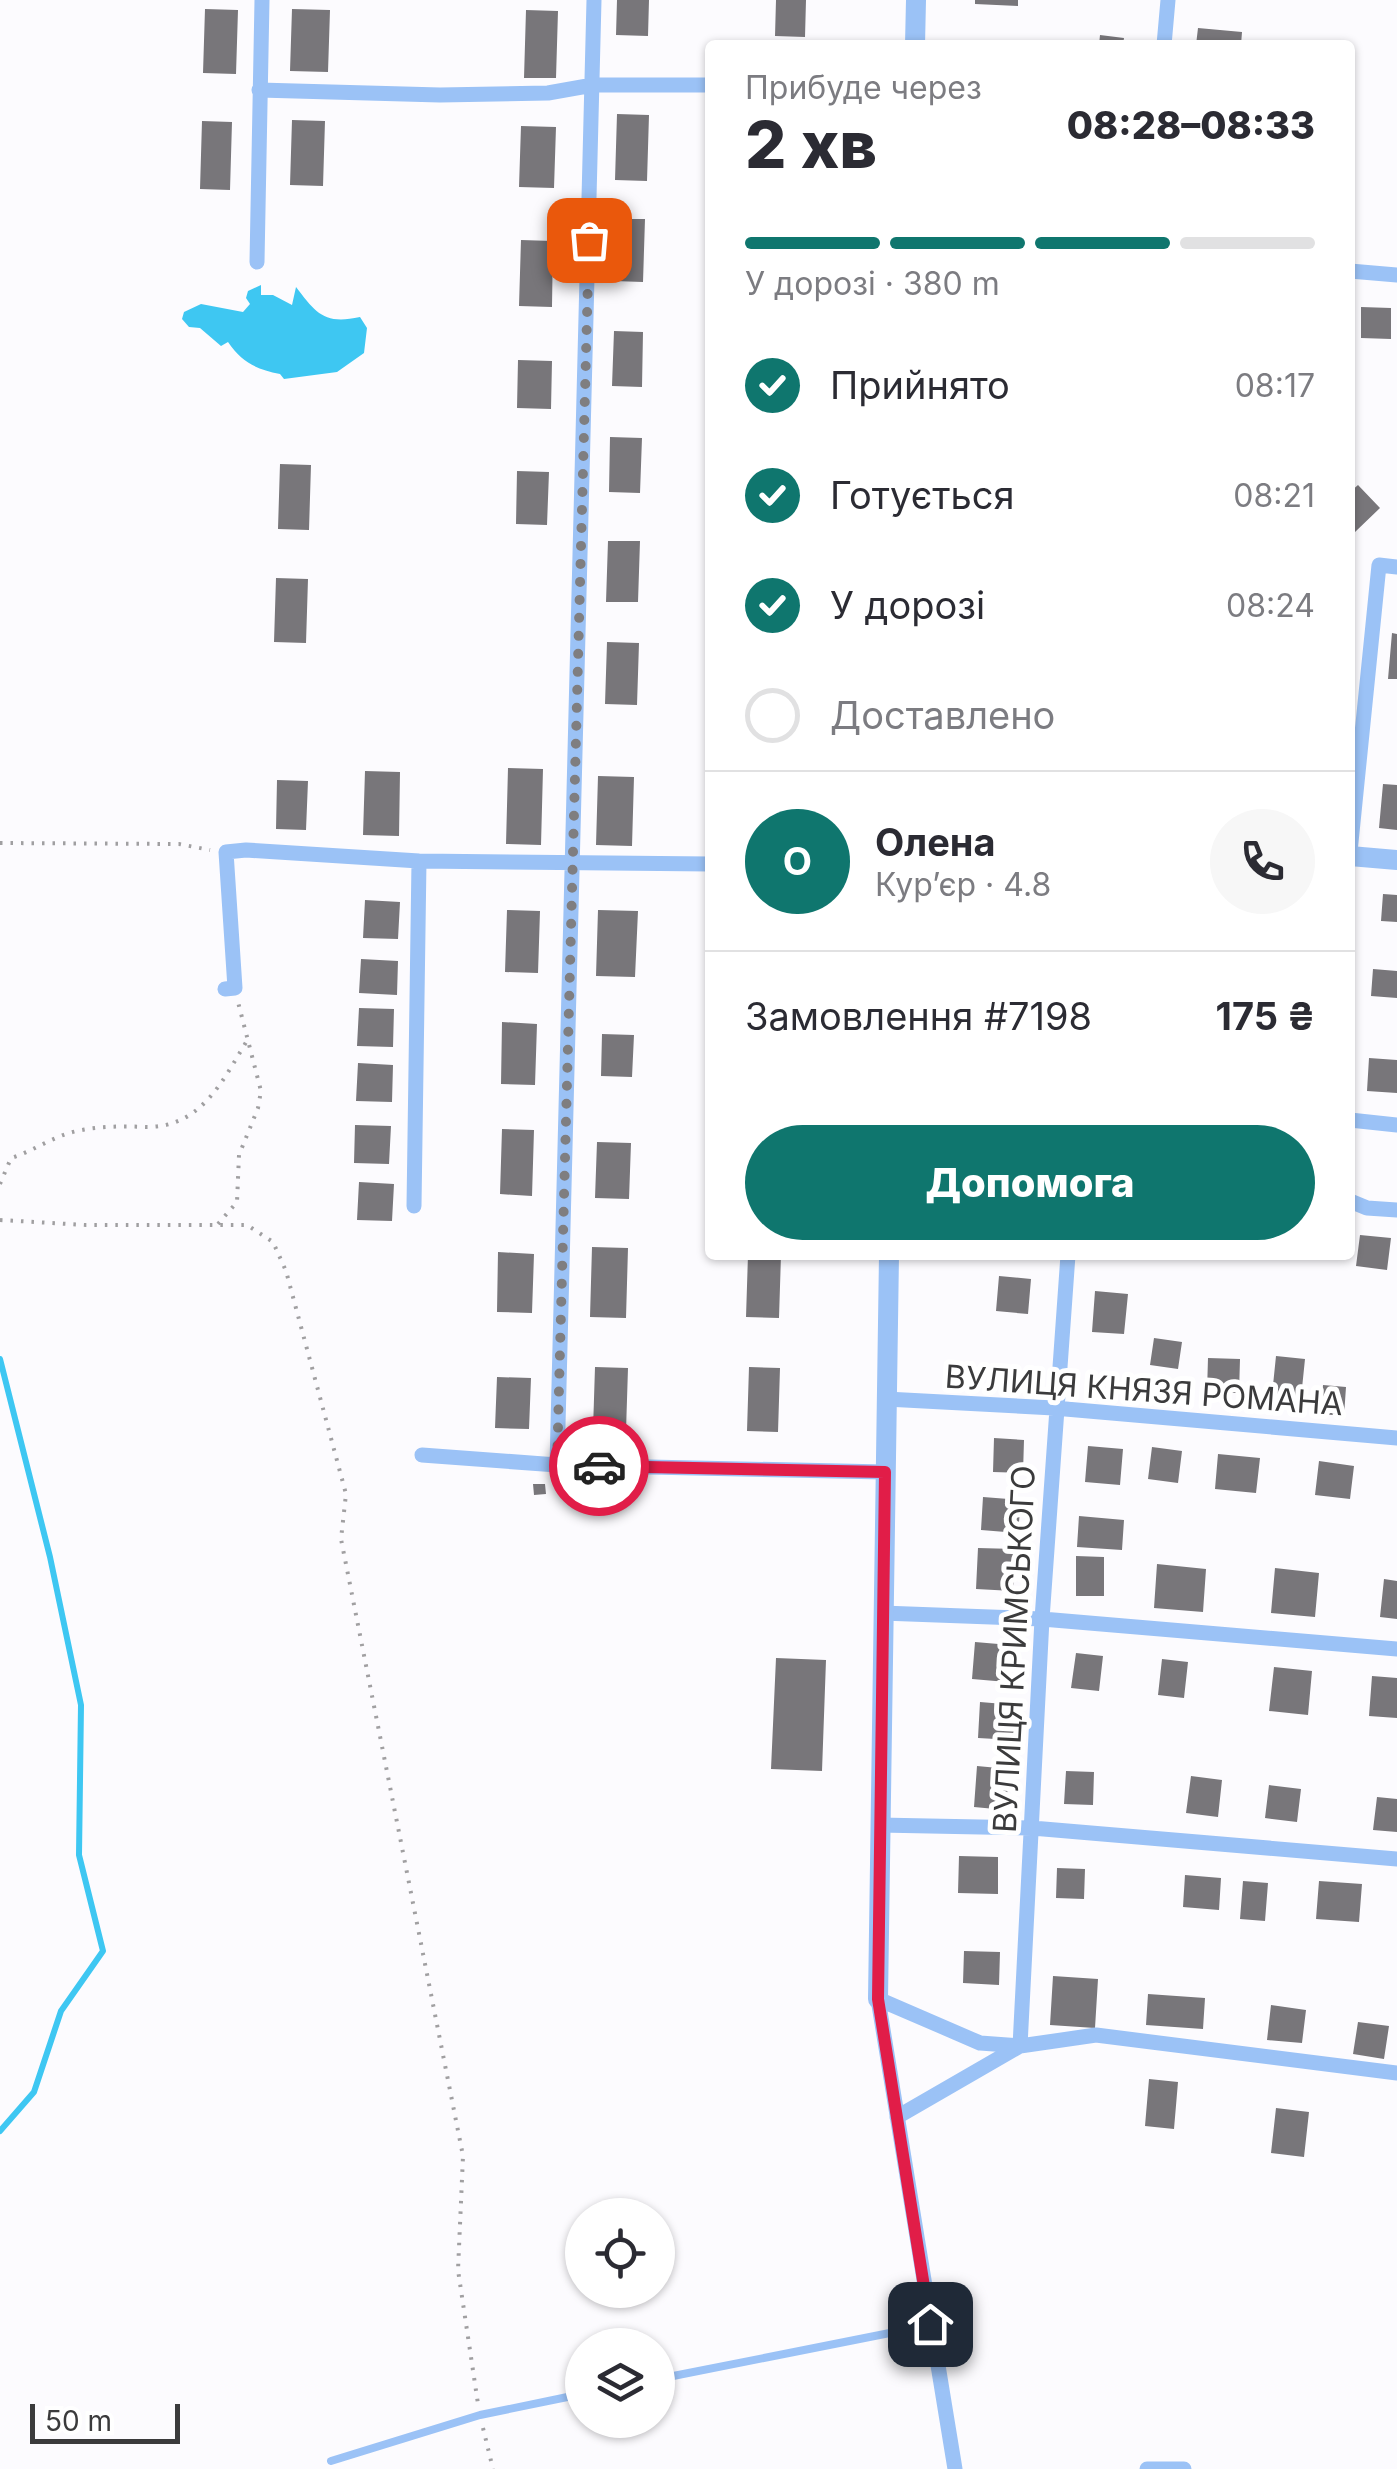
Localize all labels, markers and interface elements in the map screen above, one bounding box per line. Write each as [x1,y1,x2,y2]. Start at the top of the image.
text: Прибуде через [745,68,982,107]
text: 08:28–08:33 [1067,102,1315,148]
text: 2 хв [745,105,877,184]
pin [547,198,632,283]
icon: bag [562,213,617,268]
text: У дорозі · 380 m [745,264,1000,303]
icon: check [745,358,800,413]
text: Прийнято [830,362,1010,408]
text: 08:17 [1235,366,1315,405]
icon: check [745,468,800,523]
text: Готується [830,472,1015,518]
text: 08:21 [1233,476,1315,515]
icon: check [745,578,800,633]
text: У дорозі [830,582,985,628]
text: 08:24 [1226,586,1315,625]
text: Доставлено [830,692,1055,738]
button: phone [1210,809,1315,914]
text: Олена [875,819,996,865]
text: О [783,838,812,884]
text: Кур’єр · 4.8 [875,865,1051,904]
text: Замовлення #7198 [745,993,1092,1039]
text: 175 ₴ [1216,993,1315,1039]
button: Допомога [745,1125,1315,1240]
street label: ВУЛИЦЯ КНЯЗЯ РОМАНА [944,1357,1344,1423]
courier [549,1416,649,1516]
icon: car [572,1439,627,1494]
street label: ВУЛИЦЯ КРИМСЬКОГО [985,1464,1043,1834]
map controls [565,2198,675,2438]
button: locate [565,2198,675,2308]
pin [888,2282,973,2367]
icon: home [903,2297,958,2352]
button: layers [565,2328,675,2438]
scale bar [30,2399,180,2444]
text: 50 m [45,2404,112,2438]

